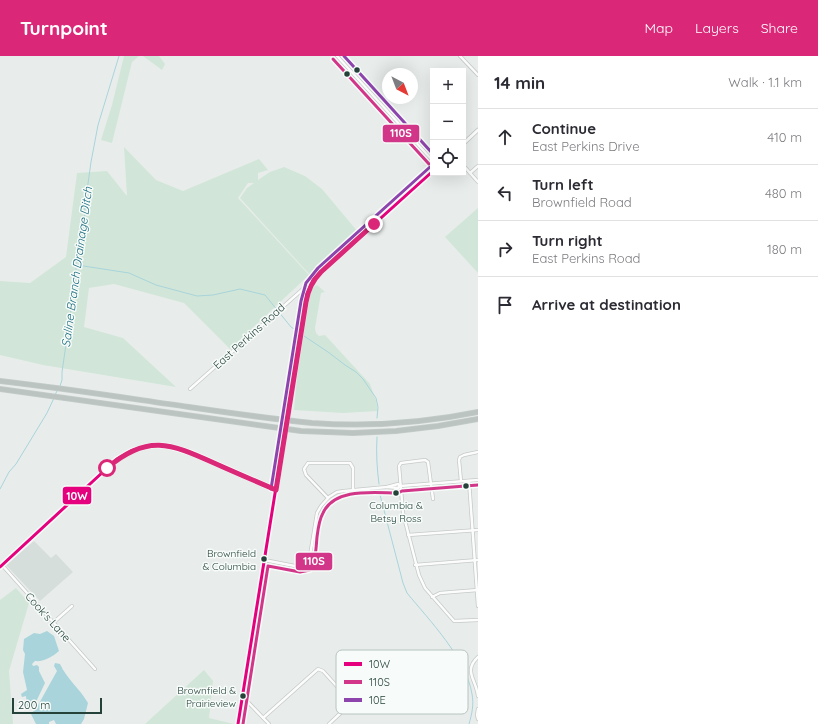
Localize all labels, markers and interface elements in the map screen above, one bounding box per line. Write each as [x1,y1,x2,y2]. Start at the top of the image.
text: Turnpoint [20,16,108,40]
text: Map [644,19,673,37]
text: Layers [695,19,739,37]
text: Share [761,19,798,37]
unlabelled marker [352,65,362,75]
north arrow [382,68,418,104]
map controls [430,68,466,176]
button: + [430,68,466,104]
unlabelled marker [342,69,352,79]
text: 14 min [494,72,545,93]
text: Walk · 1.1 km [728,74,802,90]
button: − [430,104,466,140]
text: Continue [532,119,596,138]
line badge: 110S [382,124,420,143]
text: 110S [390,126,412,140]
icon: ahead [494,126,516,148]
text: 410 m [767,129,802,145]
text: East Perkins Drive [532,138,639,154]
button: locate [430,140,466,176]
text: Turn left [532,175,594,194]
icon: left [494,182,516,204]
text: 480 m [765,185,802,201]
water label: Saline Branch Drainage Ditch [58,186,95,348]
text: Brownfield Road [532,194,632,210]
route end [365,215,383,233]
text: Turn right [532,231,603,250]
icon: right [494,238,516,260]
text: 180 m [767,241,802,257]
text: East Perkins Road [532,250,640,266]
icon: arrive [494,294,516,316]
text: Arrive at destination [532,295,681,314]
street label: East Perkins Road [210,300,288,372]
route start [98,459,116,477]
unlabelled marker [461,481,471,491]
line badge: 10W [62,486,92,505]
marker: Columbia & Betsy Ross [391,488,401,498]
text: 10W [66,489,88,503]
place label: Columbia & Betsy Ross [369,499,423,525]
place label: Brownfield & Columbia [203,547,256,573]
line badge: 110S [295,552,333,571]
marker: Brownfield & Columbia [259,554,269,564]
text: 110S [303,554,325,568]
street label: Cook's Lane [22,589,74,645]
legend [336,650,468,714]
text: 10W [369,657,391,671]
text: 110S [369,675,390,689]
place label: Brownfield & Prairieview [177,684,236,710]
marker: Brownfield & Prairieview [238,691,248,701]
text: 10E [369,693,386,707]
scale bar [12,696,102,715]
text: 200 m [18,698,50,712]

